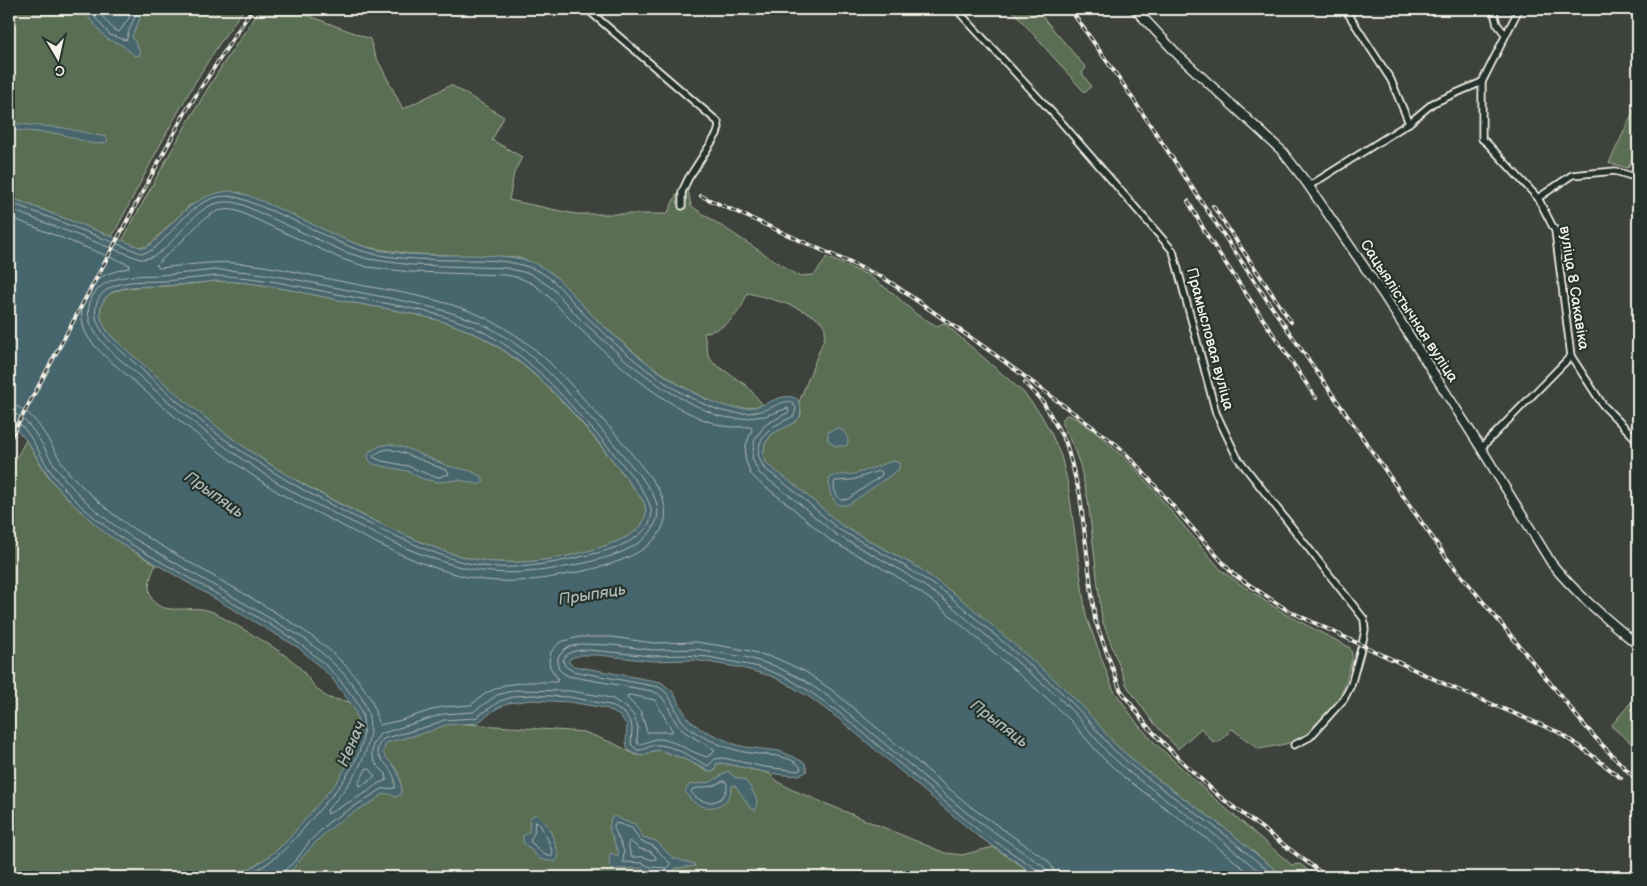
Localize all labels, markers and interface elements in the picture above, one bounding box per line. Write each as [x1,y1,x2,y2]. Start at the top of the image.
north arrow [32,32,82,82]
text: С [54,61,66,80]
street label: вуліца 8 Сакавіка [1555,225,1593,351]
street label: Сацыялістычная вуліца [1356,236,1462,386]
street label: Прамысловая вуліца [1182,266,1238,412]
water label: Прыпяць [181,468,247,522]
water label: Прыпяць [557,580,627,610]
water label: Прыпяць [966,696,1032,752]
water label: Ненач [334,718,370,770]

